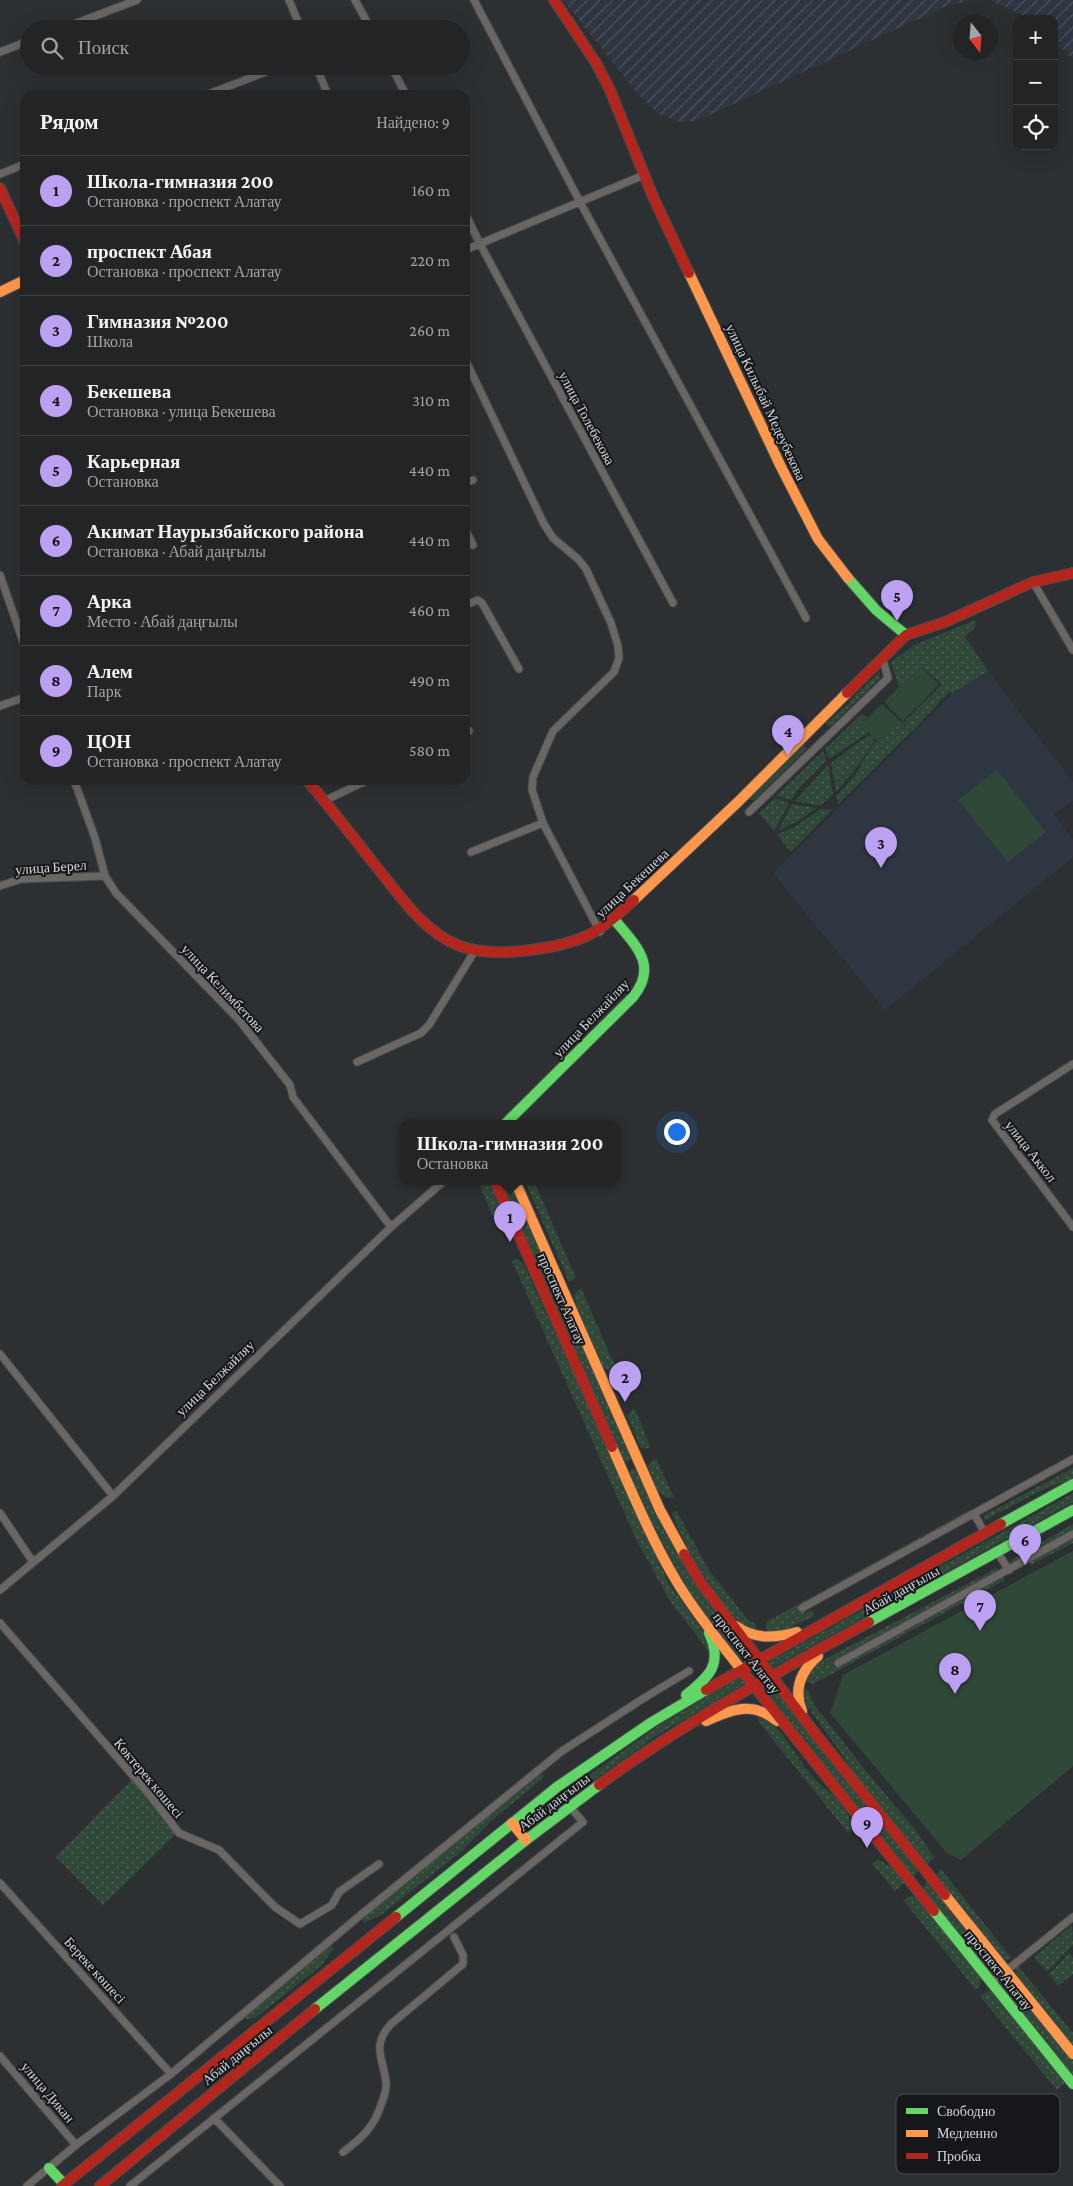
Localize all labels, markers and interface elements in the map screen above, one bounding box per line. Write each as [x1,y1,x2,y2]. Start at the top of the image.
north arrow [953,15,998,60]
map controls [1013,15,1058,150]
button: + [1013,15,1058,60]
search box [20,20,470,75]
icon: search [38,34,66,62]
text: Поиск [78,37,129,58]
button: − [1013,60,1058,105]
button: locate [1013,105,1058,150]
text: Рядом [40,110,99,134]
text: Найдено: 9 [376,114,450,131]
text: Школа-гимназия 200 [87,171,274,192]
text: 1 [53,182,59,199]
text: 160 m [412,182,450,199]
text: Остановка · проспект Алатау [87,193,282,210]
text: проспект Абая [87,241,212,262]
text: 2 [52,252,60,269]
text: 220 m [410,252,450,269]
text: Остановка · проспект Алатау [87,263,282,280]
text: Гимназия №200 [87,311,229,332]
street label: улица Килыбай Медеубекова [723,321,810,484]
text: 3 [52,322,60,339]
text: 260 m [409,322,450,339]
text: Школа [87,333,133,350]
street label: улица Толебекова [556,369,619,468]
text: Бекешева [87,381,171,402]
text: 4 [52,392,60,409]
text: 310 m [412,392,450,409]
text: Остановка · улица Бекешева [87,403,276,420]
text: Карьерная [87,451,180,472]
text: 5 [52,462,60,479]
text: 440 m [409,462,450,479]
text: Остановка [87,473,159,490]
text: Акимат Наурызбайского района [87,521,364,542]
text: 6 [52,532,60,549]
text: 440 m [409,532,450,549]
text: Остановка · Абай даңғылы [87,543,266,560]
pin: 5 [881,580,913,621]
text: Арка [87,591,131,612]
text: 7 [52,602,60,619]
text: 460 m [409,602,450,619]
text: Место · Абай даңғылы [87,613,238,630]
text: Алем [87,661,133,682]
text: 8 [51,672,61,689]
text: 490 m [409,672,450,689]
text: Парк [87,683,121,700]
pin: 4 [772,715,804,756]
text: ЦОН [87,731,131,752]
text: 9 [52,742,60,759]
text: 580 m [409,742,450,759]
text: Остановка · проспект Алатау [87,753,282,770]
pin: 3 [865,827,897,868]
street label: улица Бекешева [592,845,672,921]
street label: улица Берел [15,857,87,877]
street label: улица Келимбетова [178,941,268,1036]
street label: улица Белжайляу [550,976,632,1060]
street label: улица Аккол [1002,1117,1060,1185]
your location [664,1119,690,1145]
popup [400,1120,620,1185]
text: Школа-гимназия 200 [417,1133,603,1154]
text: Остановка [417,1155,488,1172]
pin: 1 [494,1201,526,1242]
street label: проспект Алатау [535,1251,589,1347]
street label: улица Белжайляу [173,1337,257,1419]
pin: 2 [609,1361,641,1402]
pin: 6 [1009,1524,1041,1565]
street label: Абай даңғылы [860,1562,943,1618]
pin: 7 [964,1590,996,1631]
street label: проспект Алатау [710,1609,784,1697]
pin: 8 [939,1653,971,1694]
street label: Көктерек көшесі [111,1735,187,1821]
street label: Абай даңғылы [515,1770,593,1834]
pin: 9 [851,1807,883,1848]
street label: проспект Алатау [962,1927,1036,2013]
street label: Береке көшесі [61,1933,129,2007]
street label: Абай даңғылы [199,2022,276,2088]
street label: улица Дикан [18,2058,78,2126]
legend [896,2094,1060,2174]
text: Свободно [937,2103,995,2119]
text: Медленно [937,2125,998,2141]
text: Пробка [937,2148,982,2164]

